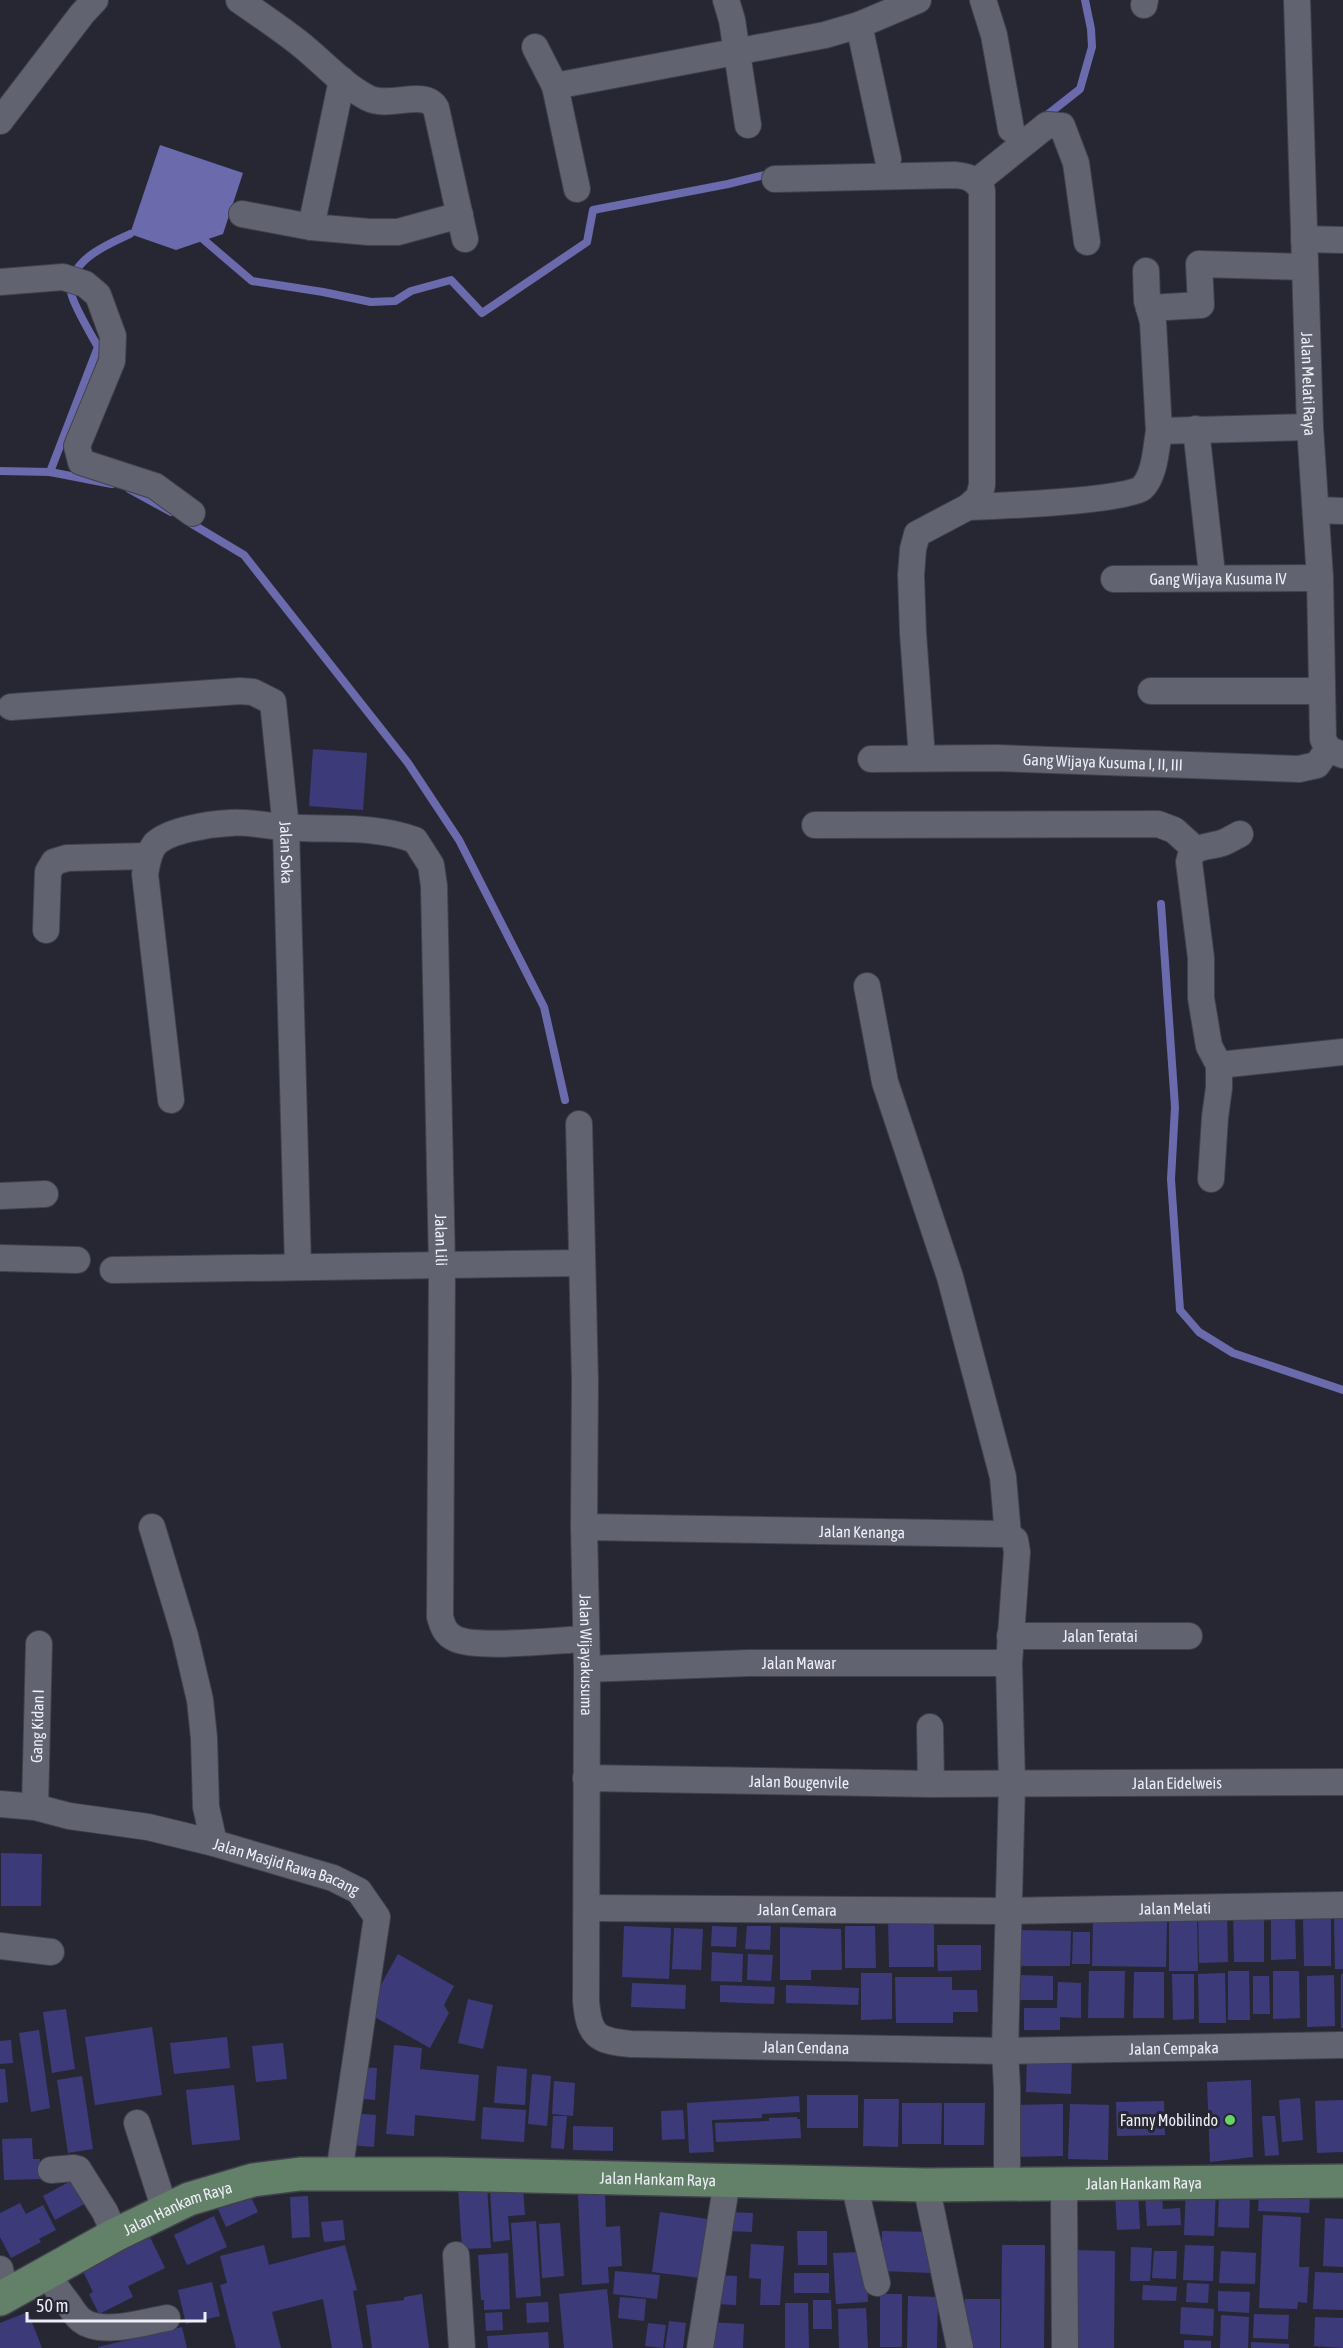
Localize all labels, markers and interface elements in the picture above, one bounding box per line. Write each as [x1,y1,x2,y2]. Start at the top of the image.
street label: Jalan Melati Raya [1298,332,1320,436]
street label: Gang Wijaya Kusuma IV [1149,569,1287,589]
street label: Gang Wijaya Kusuma I, II, III [1023,750,1183,774]
street label: Jalan Soka [276,820,297,884]
street label: Jalan Lili [432,1214,451,1266]
street label: Jalan Kenanga [819,1522,905,1542]
street label: Jalan Wijayakusuma [576,1594,596,1716]
street label: Jalan Teratai [1062,1627,1138,1645]
street label: Jalan Mawar [762,1654,836,1672]
street label: Gang Kidan I [27,1689,47,1763]
street label: Jalan Bougenvile [749,1772,849,1792]
street label: Jalan Eidelweis [1132,1774,1222,1792]
street label: Jalan Masjid Rawa Bacang [211,1834,363,1900]
street label: Jalan Melati [1139,1898,1211,1918]
street label: Jalan Cemara [757,1900,837,1919]
street label: Jalan Cendana [762,2037,849,2057]
street label: Jalan Cempaka [1129,2038,1219,2058]
place label: Fanny Mobilindo [1120,2111,1218,2130]
marker: Fanny Mobilindo [1223,2113,1237,2127]
street label: Jalan Hankam Raya [600,2169,716,2190]
street label: Jalan Hankam Raya [1086,2173,1202,2192]
street label: Jalan Hankam Raya [120,2178,234,2239]
scale bar [27,2285,206,2323]
text: 50 m [36,2295,68,2316]

